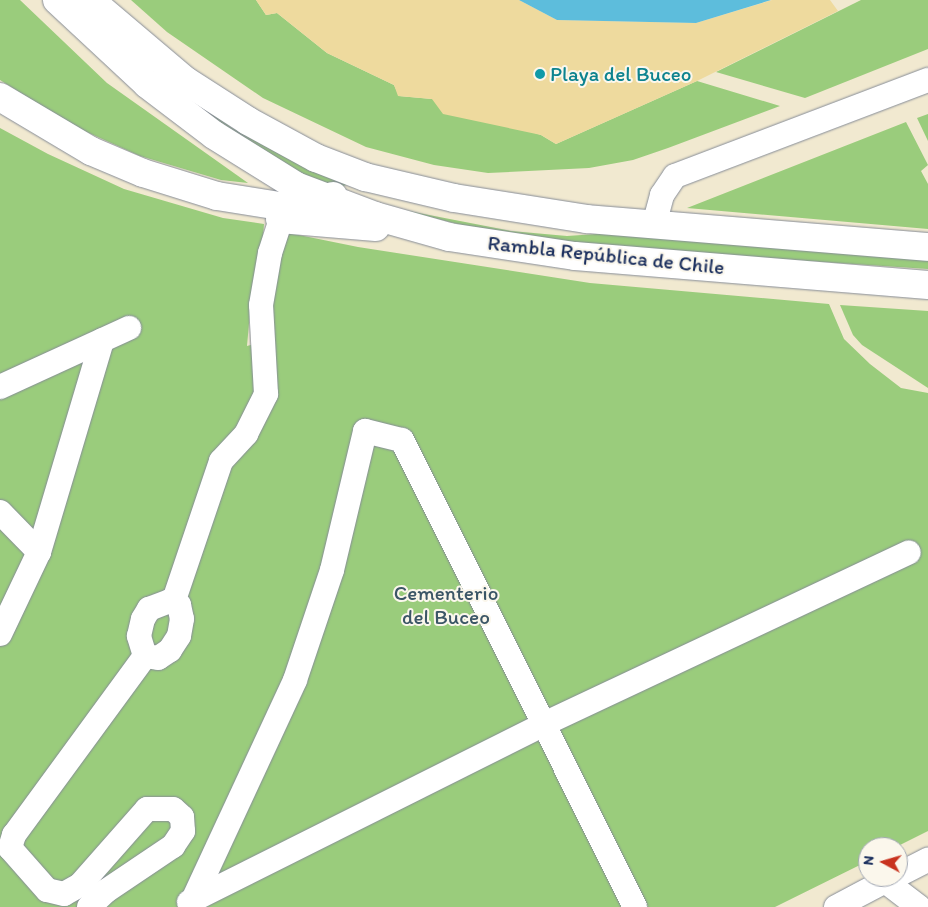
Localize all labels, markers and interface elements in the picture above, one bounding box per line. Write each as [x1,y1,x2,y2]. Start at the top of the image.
place label: Playa del Buceo [550,61,692,87]
marker: Playa del Buceo [534,68,546,80]
street label: Rambla República de Chile [486,230,726,280]
park label: Cementerio del Buceo [394,580,498,630]
north arrow [858,837,908,887]
text: N [860,855,878,866]

